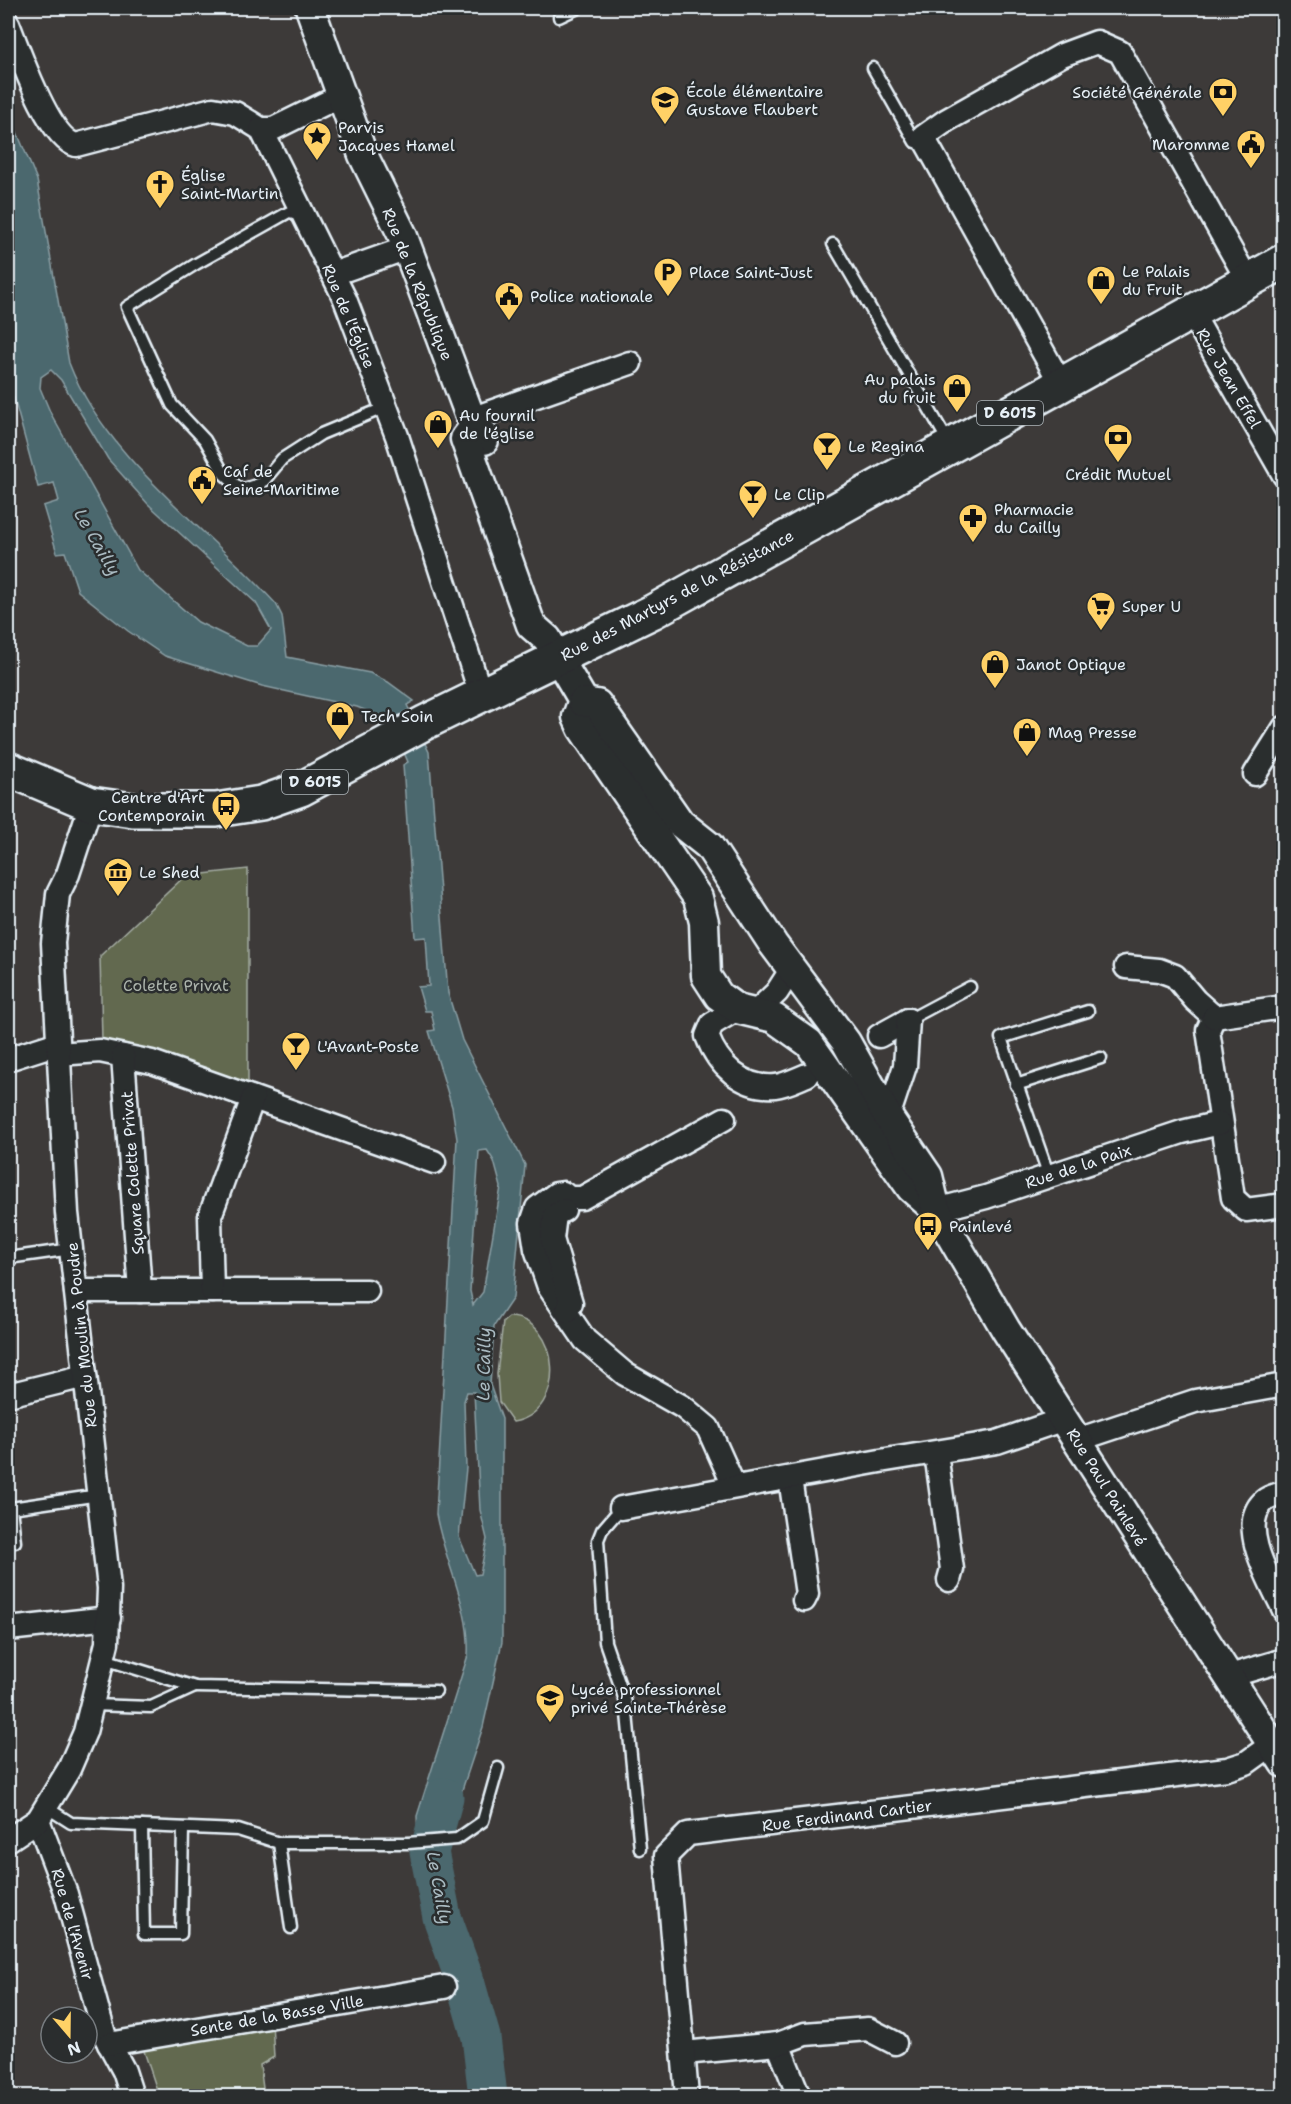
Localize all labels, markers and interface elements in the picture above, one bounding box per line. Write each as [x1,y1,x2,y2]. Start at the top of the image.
bank icon: Société Générale [1207,76,1239,118]
place label: École élémentaire Gustave Flaubert [686,81,823,120]
place label: Société Générale [1072,82,1202,103]
school or university icon: École élémentaire Gustave Flaubert [649,84,681,126]
place label: Parvis Jacques Hamel [338,117,455,156]
place icon: Parvis Jacques Hamel [301,120,333,162]
public building icon: Maromme [1235,128,1267,170]
place label: Maromme [1152,134,1230,155]
place label: Église Saint-Martin [181,165,279,204]
church icon: Église Saint-Martin [144,168,176,210]
street label: Rue de la République [377,205,458,364]
parking icon: Place Saint-Just [652,256,684,298]
street label: Rue de l'Église [317,261,380,372]
place label: Le Palais du Fruit [1122,261,1190,300]
place label: Place Saint-Just [689,262,813,283]
shop icon: Le Palais du Fruit [1085,264,1117,306]
public building icon: Police nationale [493,280,525,322]
place label: Police nationale [530,286,653,307]
street label: Rue Jean Effel [1191,324,1266,432]
place label: Au palais du fruit [864,369,936,408]
shop icon: Au palais du fruit [941,372,973,414]
road number: D 6015 [977,401,1043,425]
place label: Au fournil de l'église [459,405,535,444]
shop icon: Au fournil de l'église [422,408,454,450]
bank icon: Crédit Mutuel [1102,422,1134,464]
bar icon: Le Regina [811,430,843,472]
place label: Le Regina [848,436,924,457]
place label: Caf de Seine-Maritime [223,461,340,500]
public building icon: Caf de Seine-Maritime [186,464,218,506]
place label: Crédit Mutuel [1065,464,1171,485]
bar icon: Le Clip [737,478,769,520]
place label: Le Clip [774,484,825,505]
place label: Pharmacie du Cailly [994,499,1074,538]
pharmacy icon: Pharmacie du Cailly [957,502,989,544]
water label: Le Cailly [68,504,126,580]
street label: Rue des Martyrs de la Résistance [557,525,797,666]
supermarket icon: Super U [1085,590,1117,632]
place label: Super U [1122,596,1181,617]
shop icon: Janot Optique [979,648,1011,690]
place label: Janot Optique [1016,654,1126,675]
shop icon: Tech Soin [324,700,356,742]
place label: Tech Soin [361,706,434,727]
shop icon: Mag Presse [1011,716,1043,758]
place label: Mag Presse [1048,722,1137,743]
road number: D 6015 [282,770,348,794]
place label: Centre d'Art Contemporain [98,787,205,826]
bus stop icon: Centre d'Art Contemporain [210,790,242,832]
museum icon: Le Shed [102,856,134,898]
place label: Le Shed [139,862,200,883]
park label: Colette Privat [123,975,229,996]
bar icon: L'Avant-Poste [280,1030,312,1072]
place label: L'Avant-Poste [317,1036,419,1057]
street label: Square Colette Privat [116,1091,149,1255]
street label: Rue de la Paix [1023,1139,1134,1193]
bus stop icon: Painlevé [912,1210,944,1252]
place label: Painlevé [949,1216,1012,1237]
street label: Rue du Moulin à Poudre [61,1241,102,1429]
water label: Le Cailly [471,1327,497,1401]
street label: Rue Paul Painlevé [1062,1424,1151,1550]
place label: Lycée professionnel privé Sainte-Thérèse [571,1679,727,1718]
school or university icon: Lycée professionnel privé Sainte-Thérèse [534,1682,566,1724]
street label: Rue Ferdinand Cartier [761,1795,933,1836]
water label: Le Cailly [421,1849,457,1927]
street label: Rue de l'Avenir [47,1866,99,1983]
street label: Sente de la Basse Ville [189,1990,365,2041]
north arrow [39,2005,99,2065]
text: N [64,2037,84,2061]

